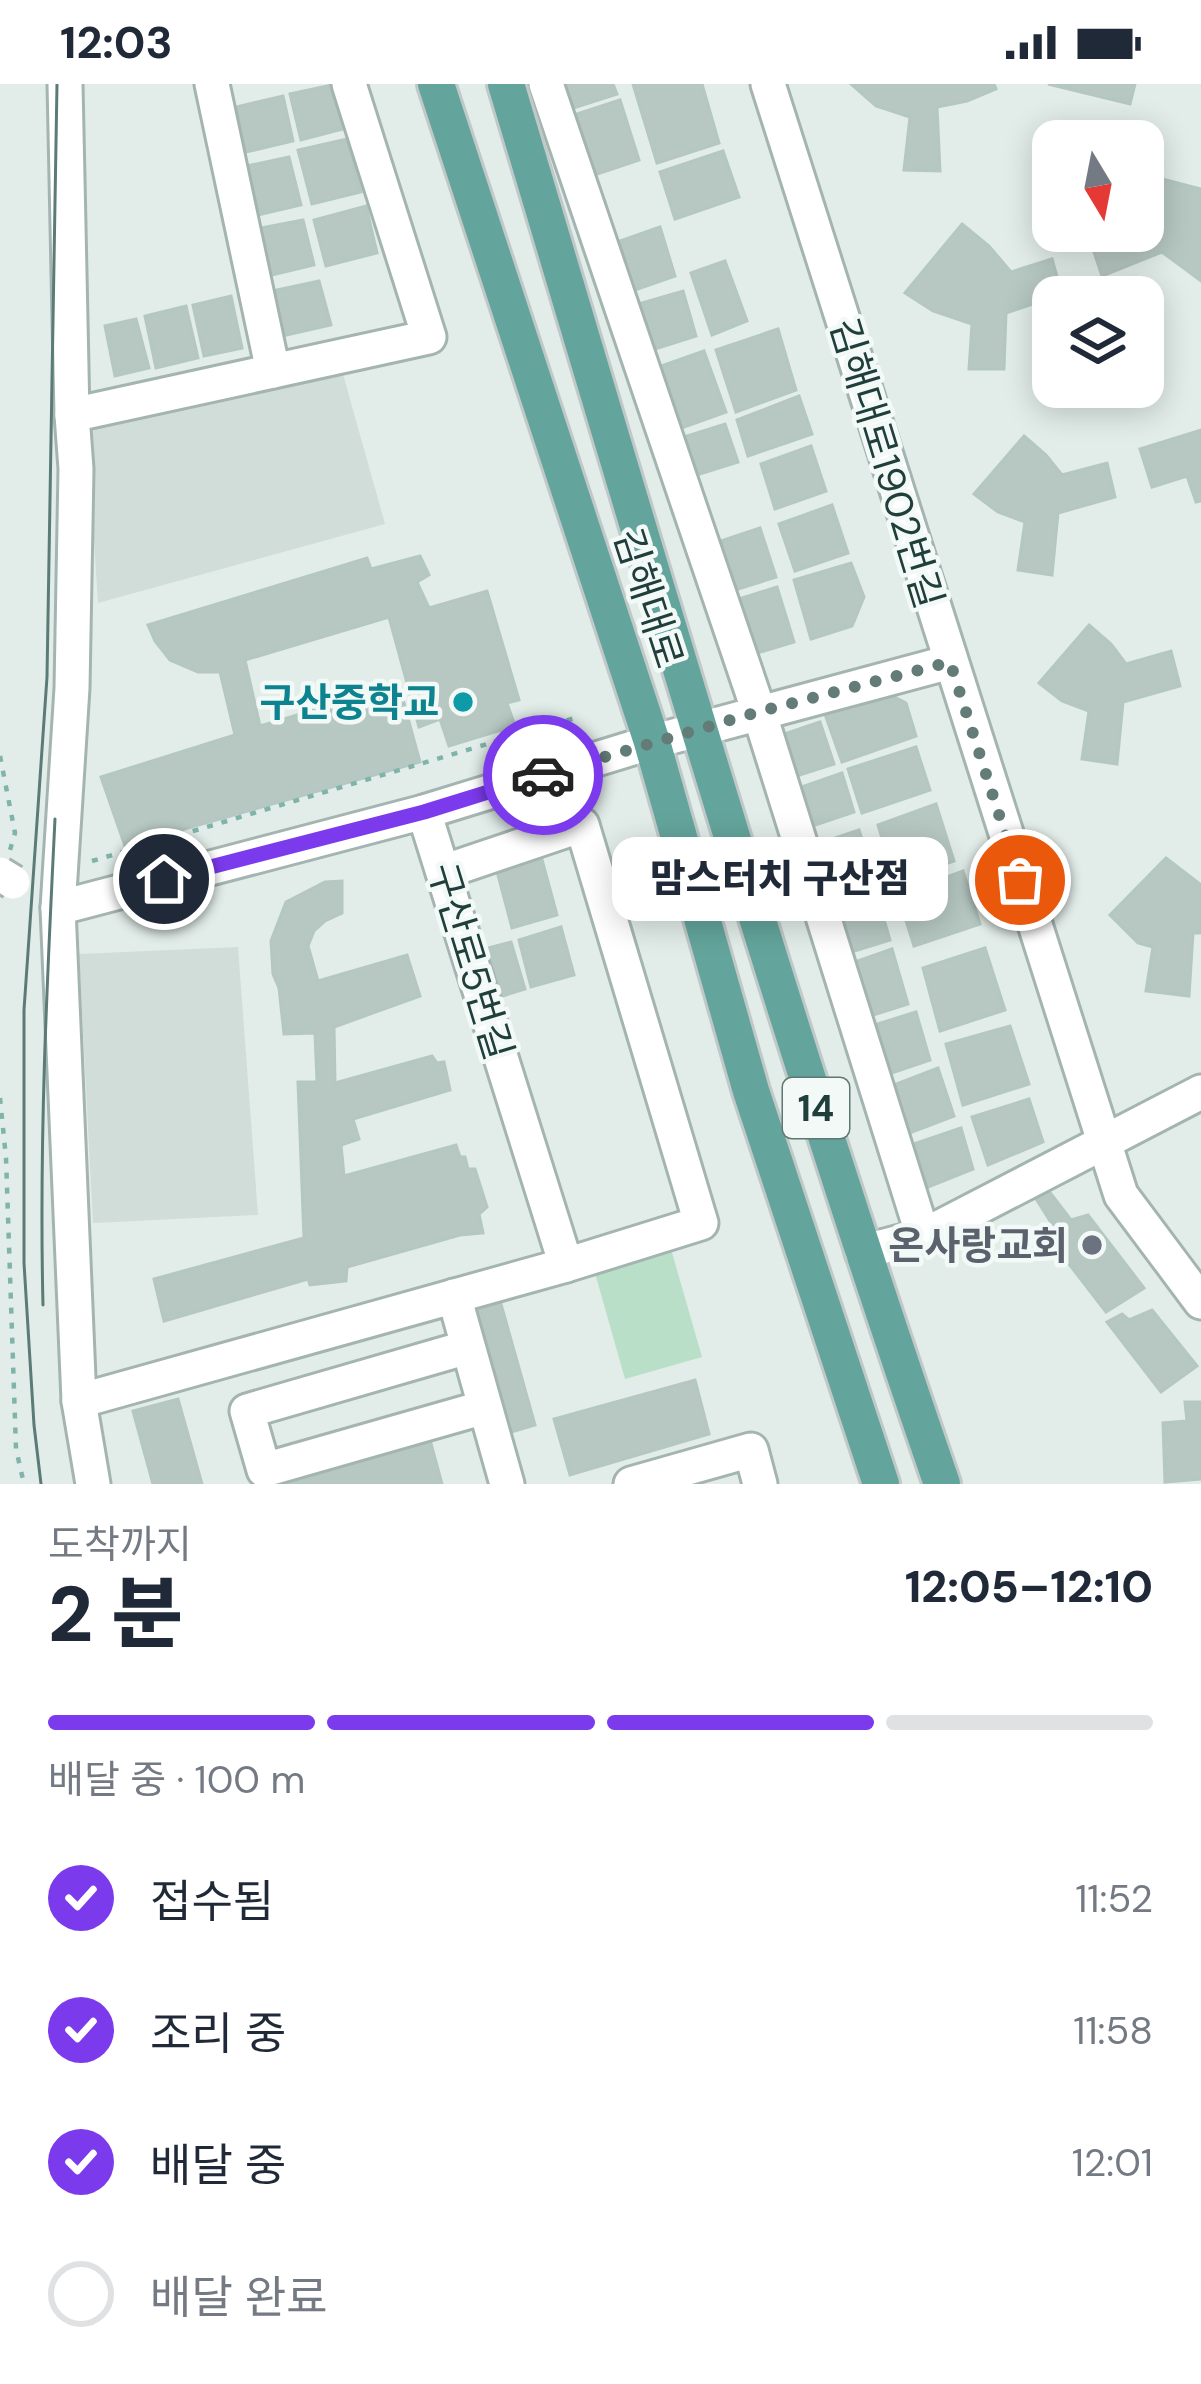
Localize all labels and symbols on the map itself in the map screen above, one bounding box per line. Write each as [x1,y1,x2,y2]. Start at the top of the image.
north arrow [1032,120,1164,252]
street label: 김해대로1902번길 [818,312,955,614]
street label: 김해대로 [602,522,695,674]
place label: 구산중학교 [260,677,439,728]
marker: 구산중학교 [450,689,476,715]
courier [483,715,603,835]
pin [113,828,215,930]
pin [969,829,1071,931]
callout: 맘스터치 구산점 [612,838,948,922]
street label: 구산로5번길 [416,857,525,1066]
road number: 14 [783,1078,849,1138]
place label: 온사랑교회 [889,1220,1068,1271]
marker: 온사랑교회 [1079,1232,1105,1258]

